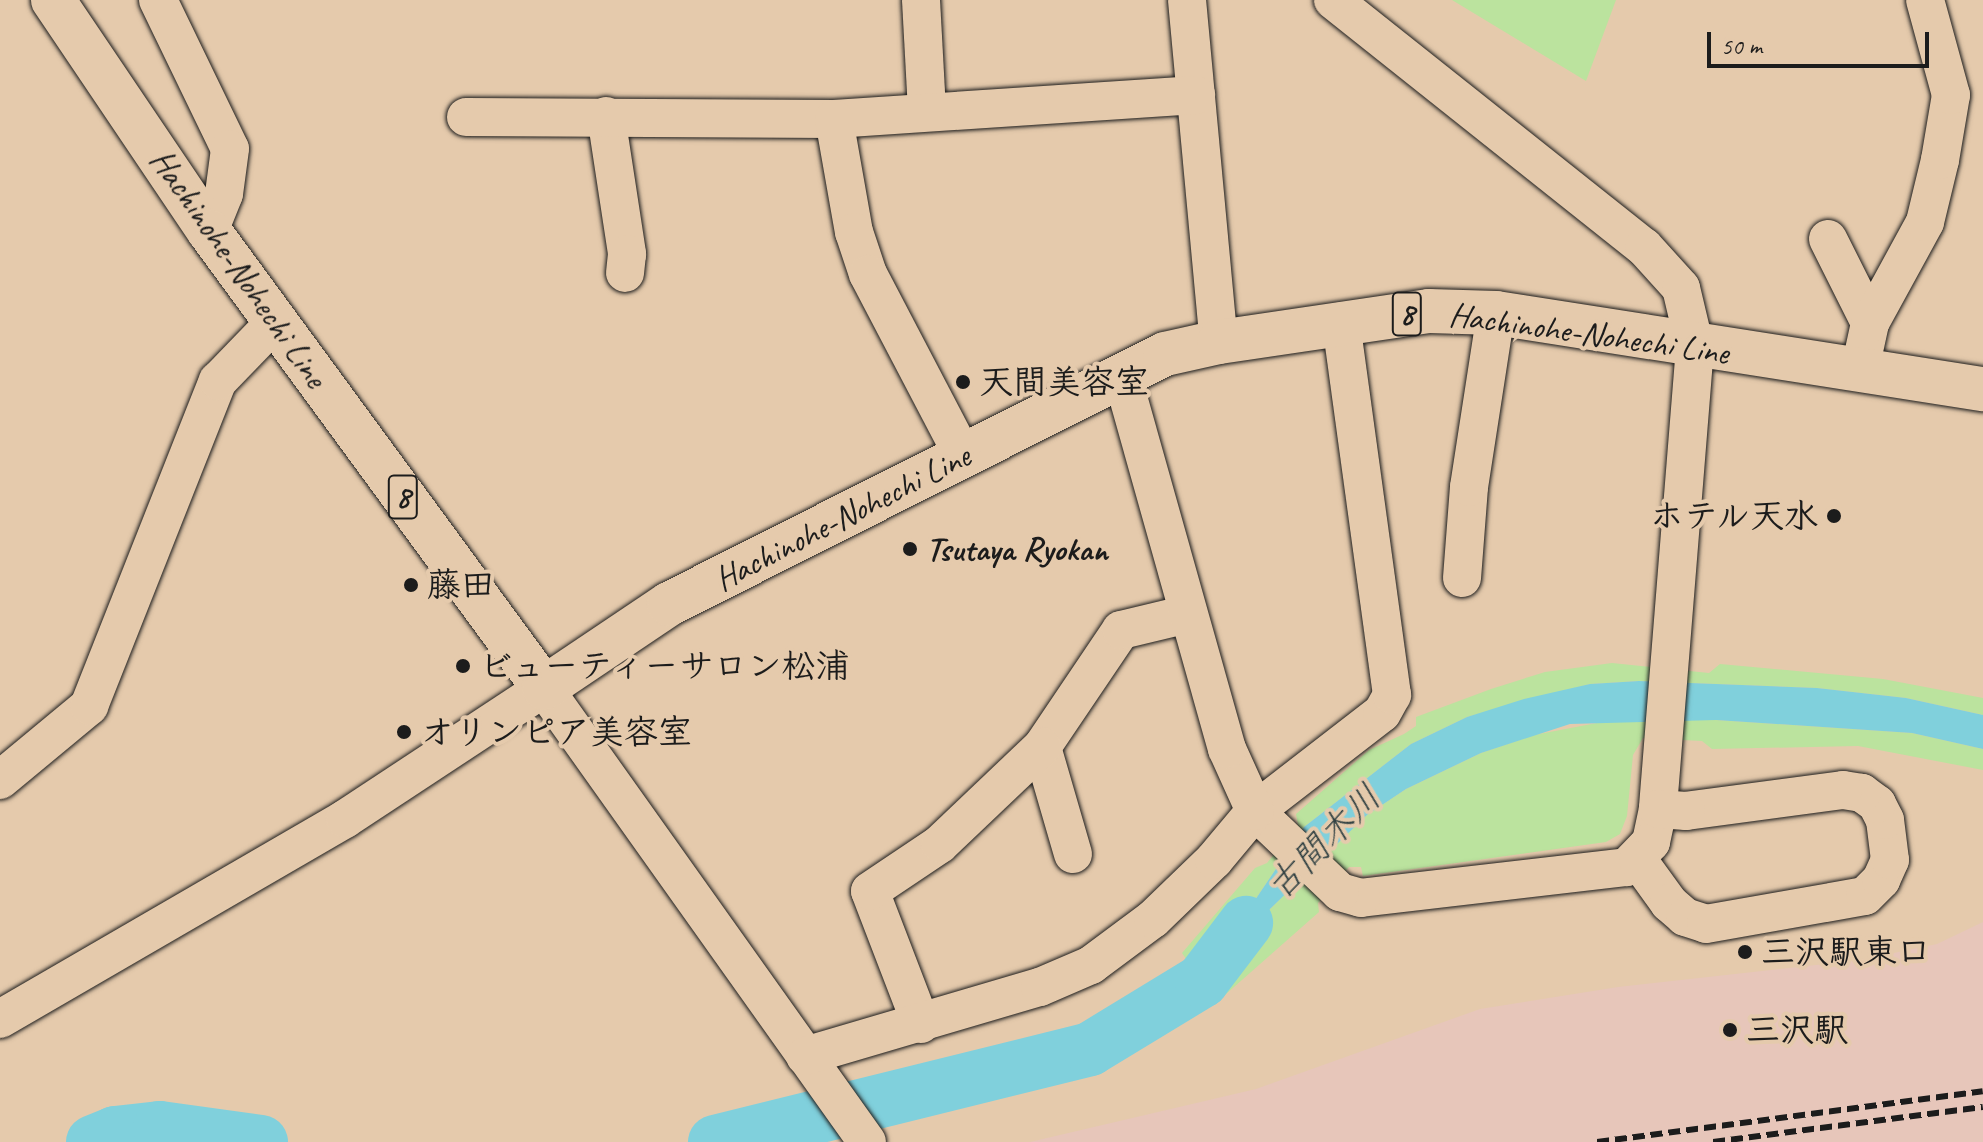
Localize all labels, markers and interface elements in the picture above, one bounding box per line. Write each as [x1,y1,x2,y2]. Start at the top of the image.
scale bar [1711,16,1933,66]
text: 50 m [1721,31,1762,61]
street label: Hachinohe-Nohechi Line [141,141,337,395]
road number: 8 [1391,286,1423,342]
street label: Hachinohe-Nohechi Line [1447,293,1731,373]
place label: 天間美容室 [979,362,1149,402]
marker: 天間美容室 [954,373,972,391]
street label: Hachinohe-Nohechi Line [707,435,977,599]
road number: 8 [387,469,419,525]
place label: ホテル天水 [1648,496,1818,536]
marker: ホテル天水 [1825,507,1843,525]
place label: Tsutaya Ryokan [926,529,1108,569]
marker: Tsutaya Ryokan [901,540,919,558]
place label: 藤田 [427,565,495,605]
marker: 藤田 [402,576,420,594]
place label: ビューティーサロン松浦 [479,646,852,686]
marker: ビューティーサロン松浦 [454,657,472,675]
place label: オリンピア美容室 [420,712,692,752]
marker: オリンピア美容室 [395,723,413,741]
water label: 古間木川 [1258,776,1390,908]
place label: 三沢駅東口 [1761,932,1931,972]
marker: 三沢駅東口 [1736,943,1754,961]
place label: 三沢駅 [1746,1010,1848,1050]
marker: 三沢駅 [1721,1021,1739,1039]

